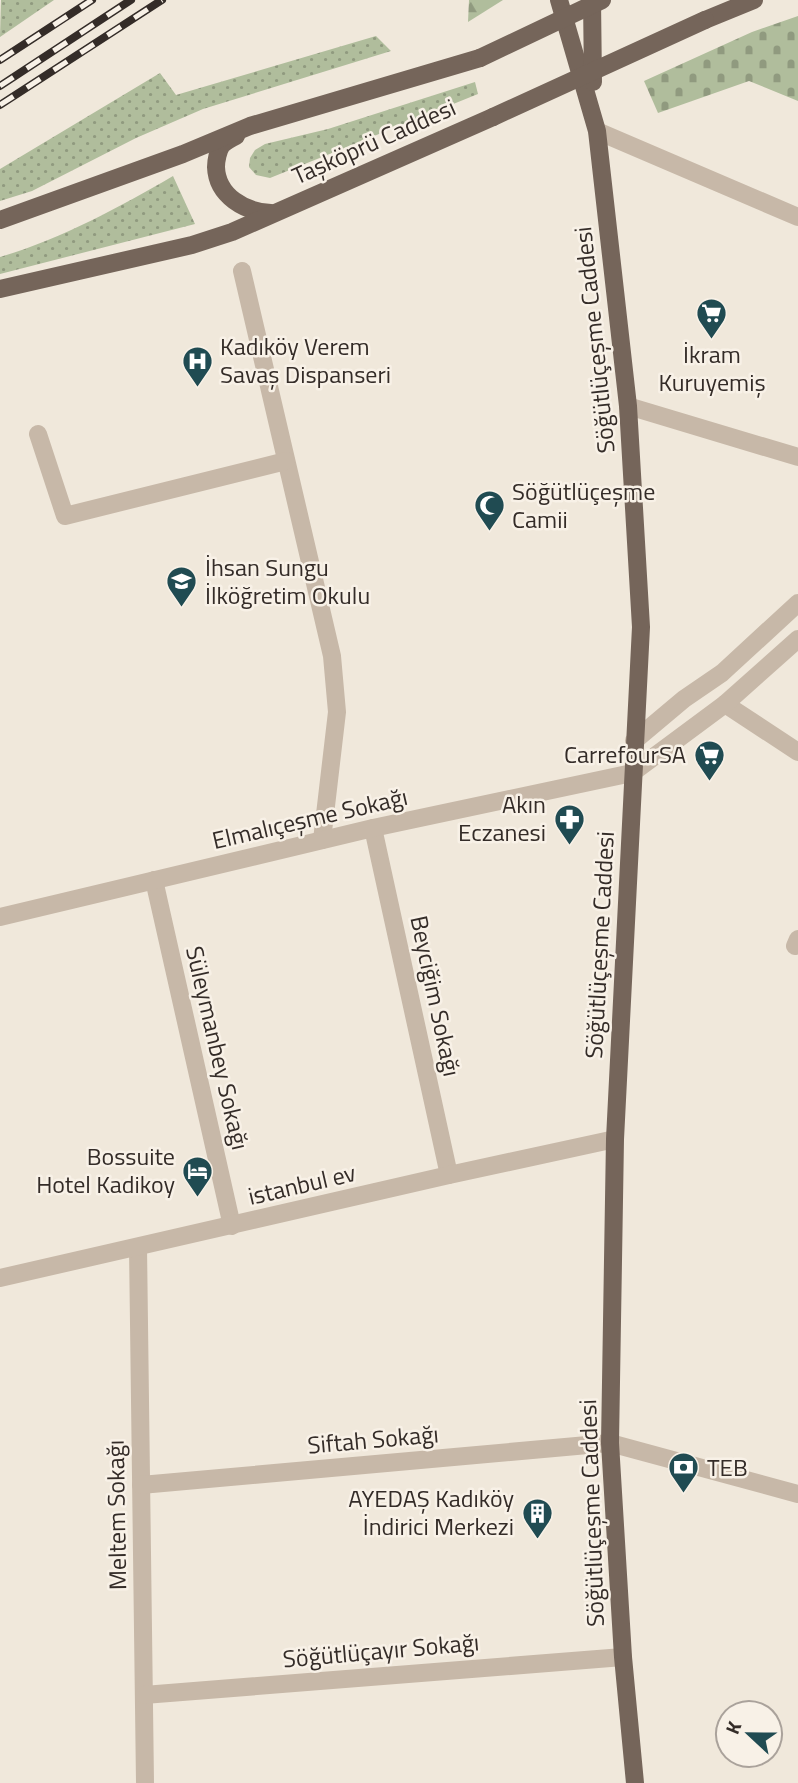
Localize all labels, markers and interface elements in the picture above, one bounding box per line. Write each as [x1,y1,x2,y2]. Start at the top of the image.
street label: Taşköprü Caddesi [286,89,461,193]
street label: Söğütlüçeşme Caddesi [564,225,624,455]
supermarket icon: İkram Kuruyemiş [695,296,729,340]
place label: Kadıköy Verem Savaş Dispanseri [220,328,391,392]
place label: İkram Kuruyemiş [658,336,766,400]
hospital icon: Kadıköy Verem Savaş Dispanseri [180,344,214,388]
place label: Söğütlüçeşme Camii [512,473,655,537]
mosque icon: Söğütlüçeşme Camii [472,489,506,533]
place label: İhsan Sungu İlköğretim Okulu [205,549,370,613]
school or university icon: İhsan Sungu İlköğretim Okulu [165,565,199,609]
place label: CarrefourSA [564,736,686,772]
supermarket icon: CarrefourSA [692,738,726,782]
street label: Elmalıçeşme Sokağı [209,778,411,858]
place label: Akın Eczanesi [458,786,546,850]
pharmacy icon: Akın Eczanesi [552,802,586,846]
street label: Söğütlüçeşme Caddesi [575,830,623,1060]
street label: Beyciğim Sokağı [401,912,471,1079]
street label: Süleymanbey Sokağı [177,942,259,1153]
place label: Bossuite Hotel Kadikoy [36,1138,175,1202]
hotel icon: Bossuite Hotel Kadikoy [181,1154,215,1198]
street label: istanbul ev [244,1154,359,1214]
street label: Söğütlüçeşme Caddesi [569,1399,613,1627]
street label: Siftah Sokağı [306,1415,440,1463]
street label: Meltem Sokağı [97,1440,135,1590]
place label: TEB [707,1449,748,1485]
bank icon: TEB [667,1451,701,1495]
place label: AYEDAŞ Kadıköy İndirici Merkezi [348,1480,514,1544]
building icon: AYEDAŞ Kadıköy İndirici Merkezi [520,1496,554,1540]
street label: Söğütlüçayır Sokağı [281,1623,481,1677]
north arrow [714,1699,784,1769]
text: K [717,1717,748,1738]

